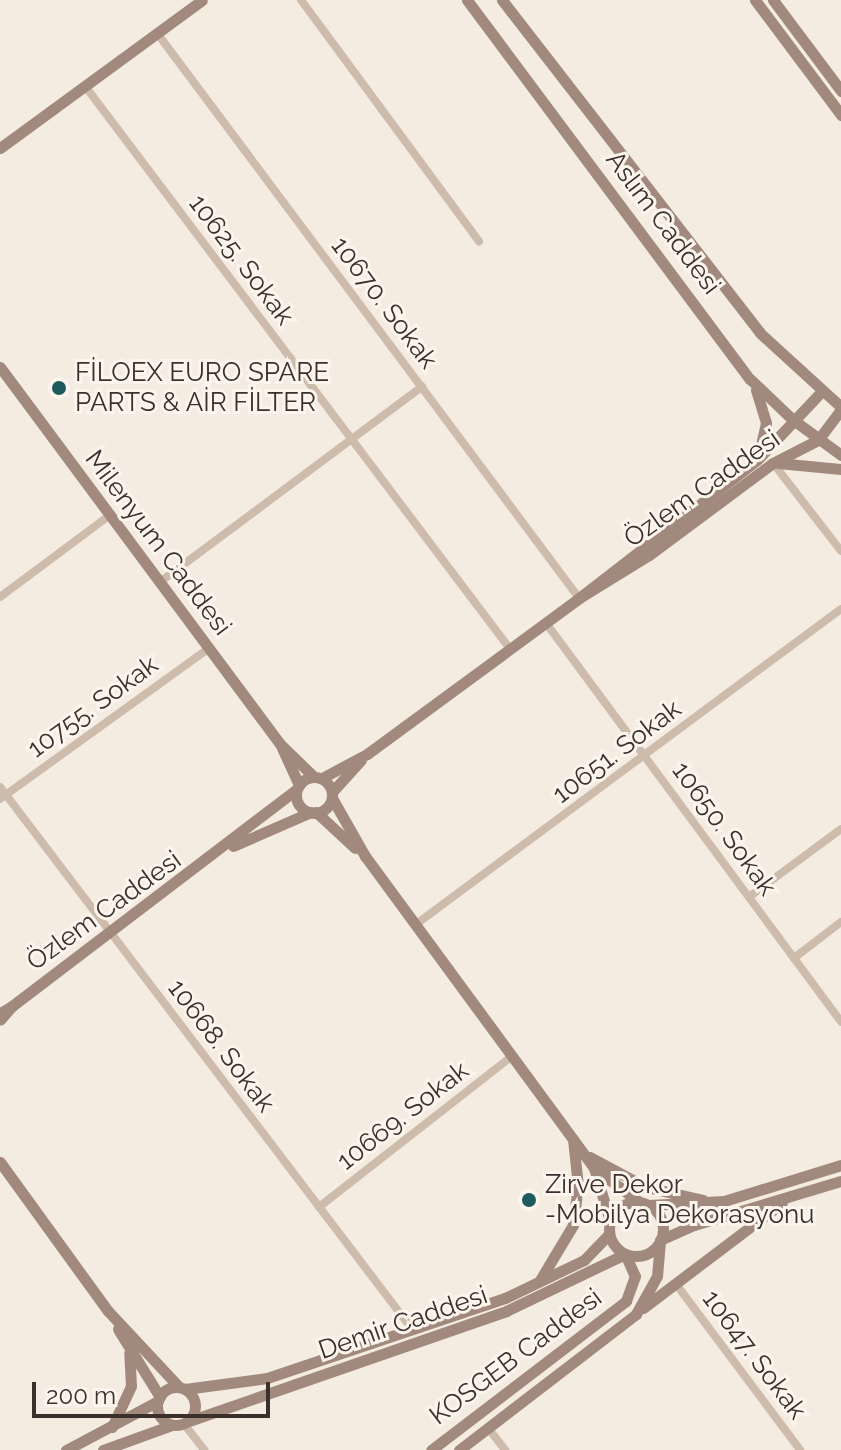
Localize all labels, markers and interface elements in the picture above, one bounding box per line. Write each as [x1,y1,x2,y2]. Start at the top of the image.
street label: Aslım Caddesi [599,145,727,301]
street label: 10625. Sokak [182,189,300,331]
street label: 10670. Sokak [324,231,444,375]
place label: FİLOEX EURO SPARE PARTS & AİR FİLTER [75,357,329,418]
marker: FİLOEX EURO SPARE PARTS & AİR FİLTER [50,379,68,397]
street label: Özlem Caddesi [618,424,786,554]
street label: Milenyum Caddesi [78,444,238,642]
street label: 10755. Sokak [22,649,164,765]
street label: 10651. Sokak [547,694,687,810]
street label: 10650. Sokak [665,756,783,902]
street label: Özlem Caddesi [21,845,187,977]
street label: 10668. Sokak [161,973,281,1119]
street label: 10669. Sokak [331,1055,475,1177]
place label: Zirve Dekor -Mobilya Dekorasyonu [545,1169,815,1230]
marker: Zirve Dekor -Mobilya Dekorasyonu [520,1191,538,1209]
street label: Demir Caddesi [314,1279,492,1367]
street label: KOSGEB Caddesi [424,1282,608,1432]
street label: 10647. Sokak [695,1284,813,1426]
scale bar [36,1366,274,1416]
text: 200 m [46,1381,116,1410]

